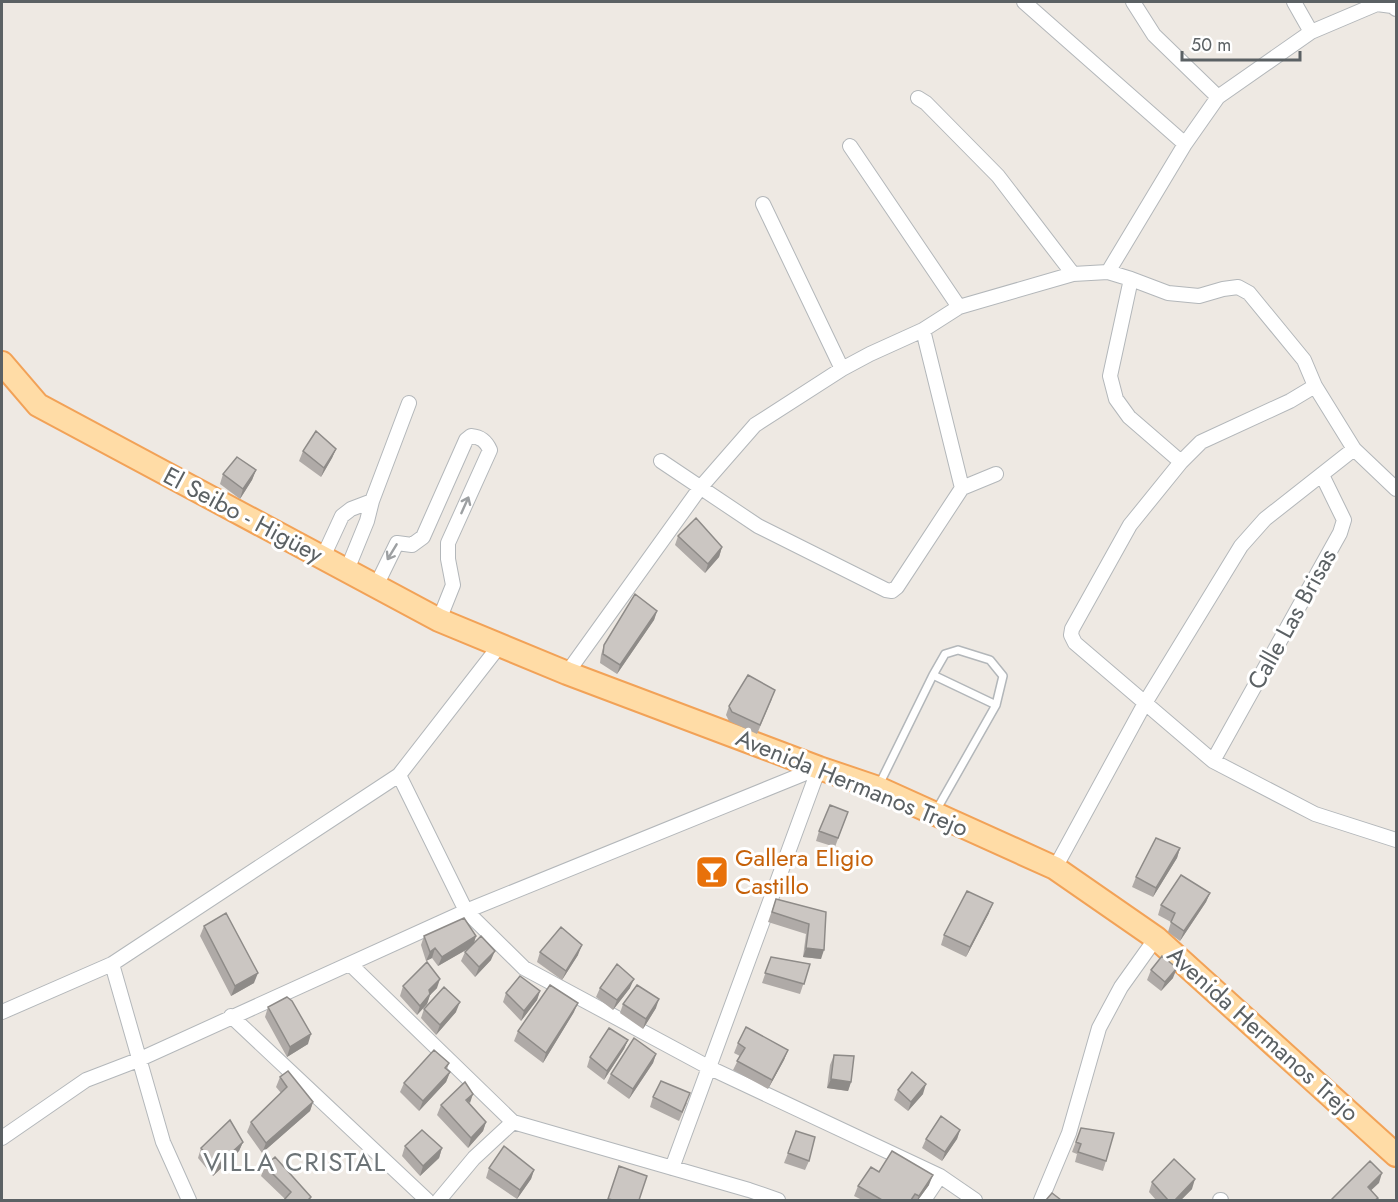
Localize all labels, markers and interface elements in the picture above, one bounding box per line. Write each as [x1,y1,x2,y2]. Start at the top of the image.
scale bar [1182,24,1300,62]
text: 50 m [1191,32,1231,58]
street label: El Seibo - Higüey [157,458,330,572]
one-way arrow [460,496,472,514]
street label: Calle Las Brisas [1238,542,1345,696]
one-way arrow [386,543,398,560]
street label: Avenida Hermanos Trejo [731,720,974,845]
place label: Gallera Eligio Castillo [735,840,874,903]
bar icon: Gallera Eligio Castillo [694,854,730,890]
street label: Avenida Hermanos Trejo [1160,938,1367,1129]
district label: VILLA CRISTAL [203,1143,387,1181]

